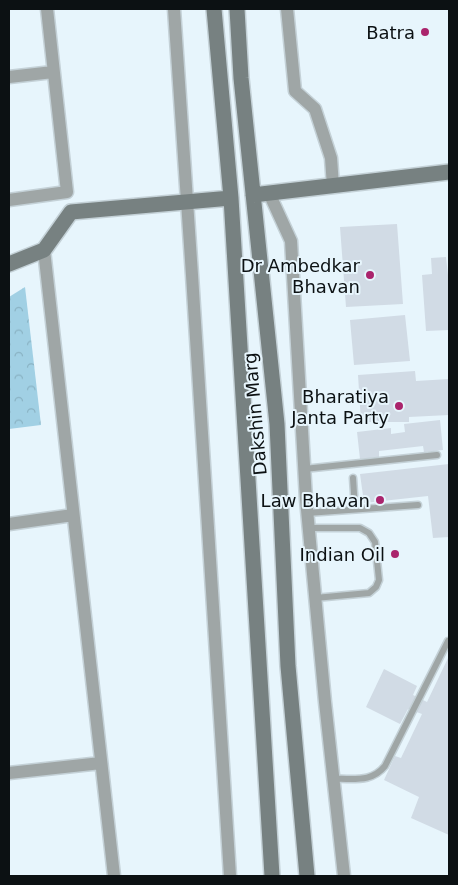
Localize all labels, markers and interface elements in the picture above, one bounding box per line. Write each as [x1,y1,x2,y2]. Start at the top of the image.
place label: Batra [366,22,415,43]
marker: Batra [419,26,431,38]
place label: Dr Ambedkar Bhavan [241,255,361,297]
marker: Dr Ambedkar Bhavan [364,269,376,281]
street label: Dakshin Marg [239,352,271,476]
place label: Bharatiya Janta Party [290,386,389,428]
marker: Bharatiya Janta Party [393,400,405,412]
place label: Law Bhavan [261,490,370,511]
marker: Law Bhavan [374,494,386,506]
place label: Indian Oil [300,544,385,565]
marker: Indian Oil [389,548,401,560]

